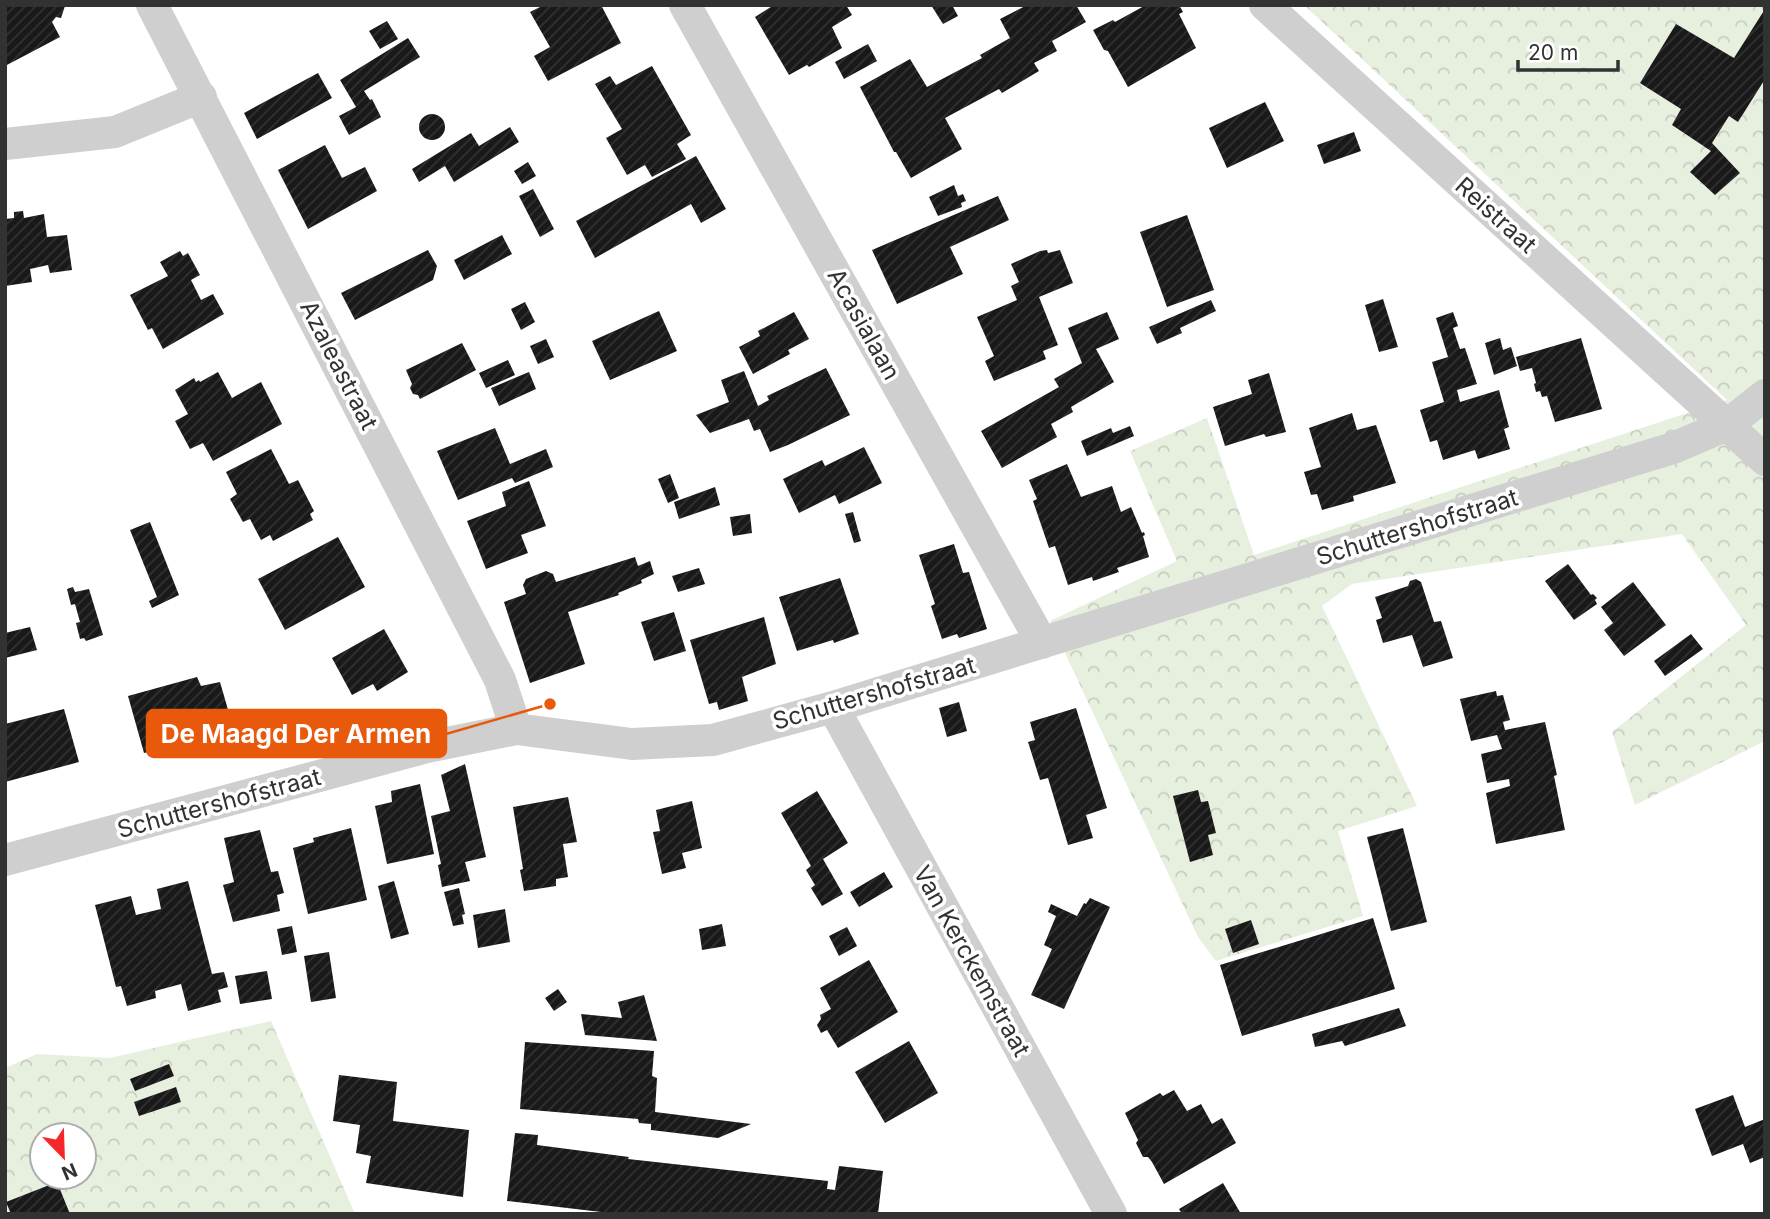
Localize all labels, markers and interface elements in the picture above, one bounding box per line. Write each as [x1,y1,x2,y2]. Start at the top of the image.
scale bar [1518,28,1618,72]
text: 20 m [1528,40,1578,65]
street label: Reistraat [1449,171,1543,259]
street label: Acasialaan [822,263,906,385]
street label: Azaleastraat [294,296,384,435]
street label: Schuttershofstraat [1313,482,1521,571]
street label: Schuttershofstraat [769,650,979,736]
callout: De Maagd Der Armen [147,710,446,757]
text: De Maagd Der Armen [161,718,431,749]
street label: Schuttershofstraat [114,762,324,844]
street label: Van Kerckemstraat [908,861,1036,1061]
north arrow [28,1121,98,1191]
text: N [58,1158,81,1185]

